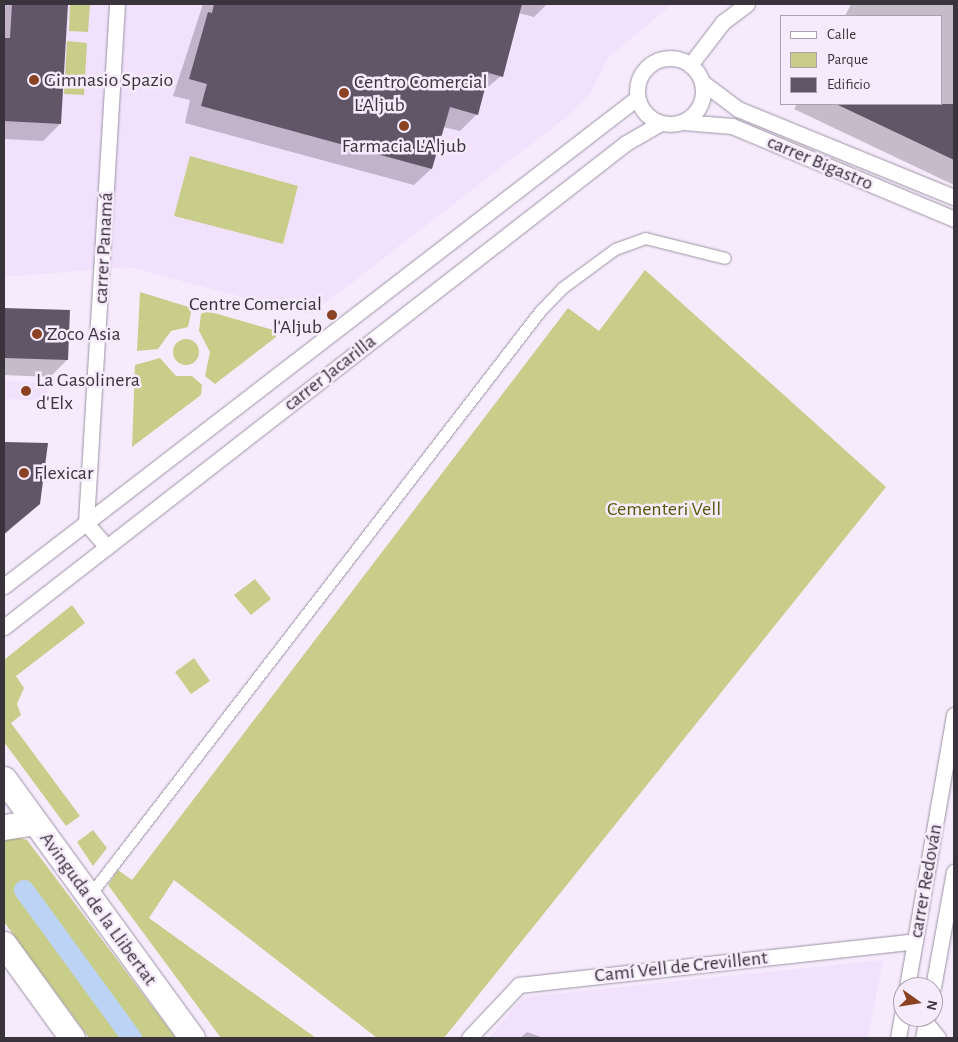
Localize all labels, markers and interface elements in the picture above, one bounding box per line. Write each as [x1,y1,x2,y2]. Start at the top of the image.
legend [780,15,943,105]
text: Calle [827,27,856,42]
text: Parque [827,52,868,67]
place label: Gimnasio Spazio [44,68,173,92]
place label: Centro Comercial L'Aljub [354,70,487,117]
marker: Gimnasio Spazio [28,74,40,86]
text: Edificio [827,77,870,92]
marker: Centro Comercial L'Aljub [338,87,350,99]
marker: Farmacia L'Aljub [398,120,410,132]
street label: carrer Bigastro [763,130,877,196]
place label: Farmacia L'Aljub [342,134,466,158]
street label: carrer Panamá [89,191,119,305]
place label: Centre Comercial l'Aljub [189,292,322,339]
marker: Centre Comercial l'Aljub [326,309,338,321]
place label: Zoco Asia [47,322,121,346]
marker: Zoco Asia [31,328,43,340]
street label: carrer Jacarilla [279,330,381,416]
place label: La Gasolinera d'Elx [36,368,140,415]
marker: La Gasolinera d'Elx [20,385,32,397]
place label: Flexicar [34,461,93,485]
marker: Flexicar [18,467,30,479]
park label: Cementeri Vell [607,497,721,521]
street label: carrer Redován [904,822,948,940]
street label: Avinguda de la Llibertat [34,828,162,990]
street label: Camí Vell de Crevillent [593,946,769,988]
north arrow [893,977,943,1027]
text: N [924,999,940,1011]

